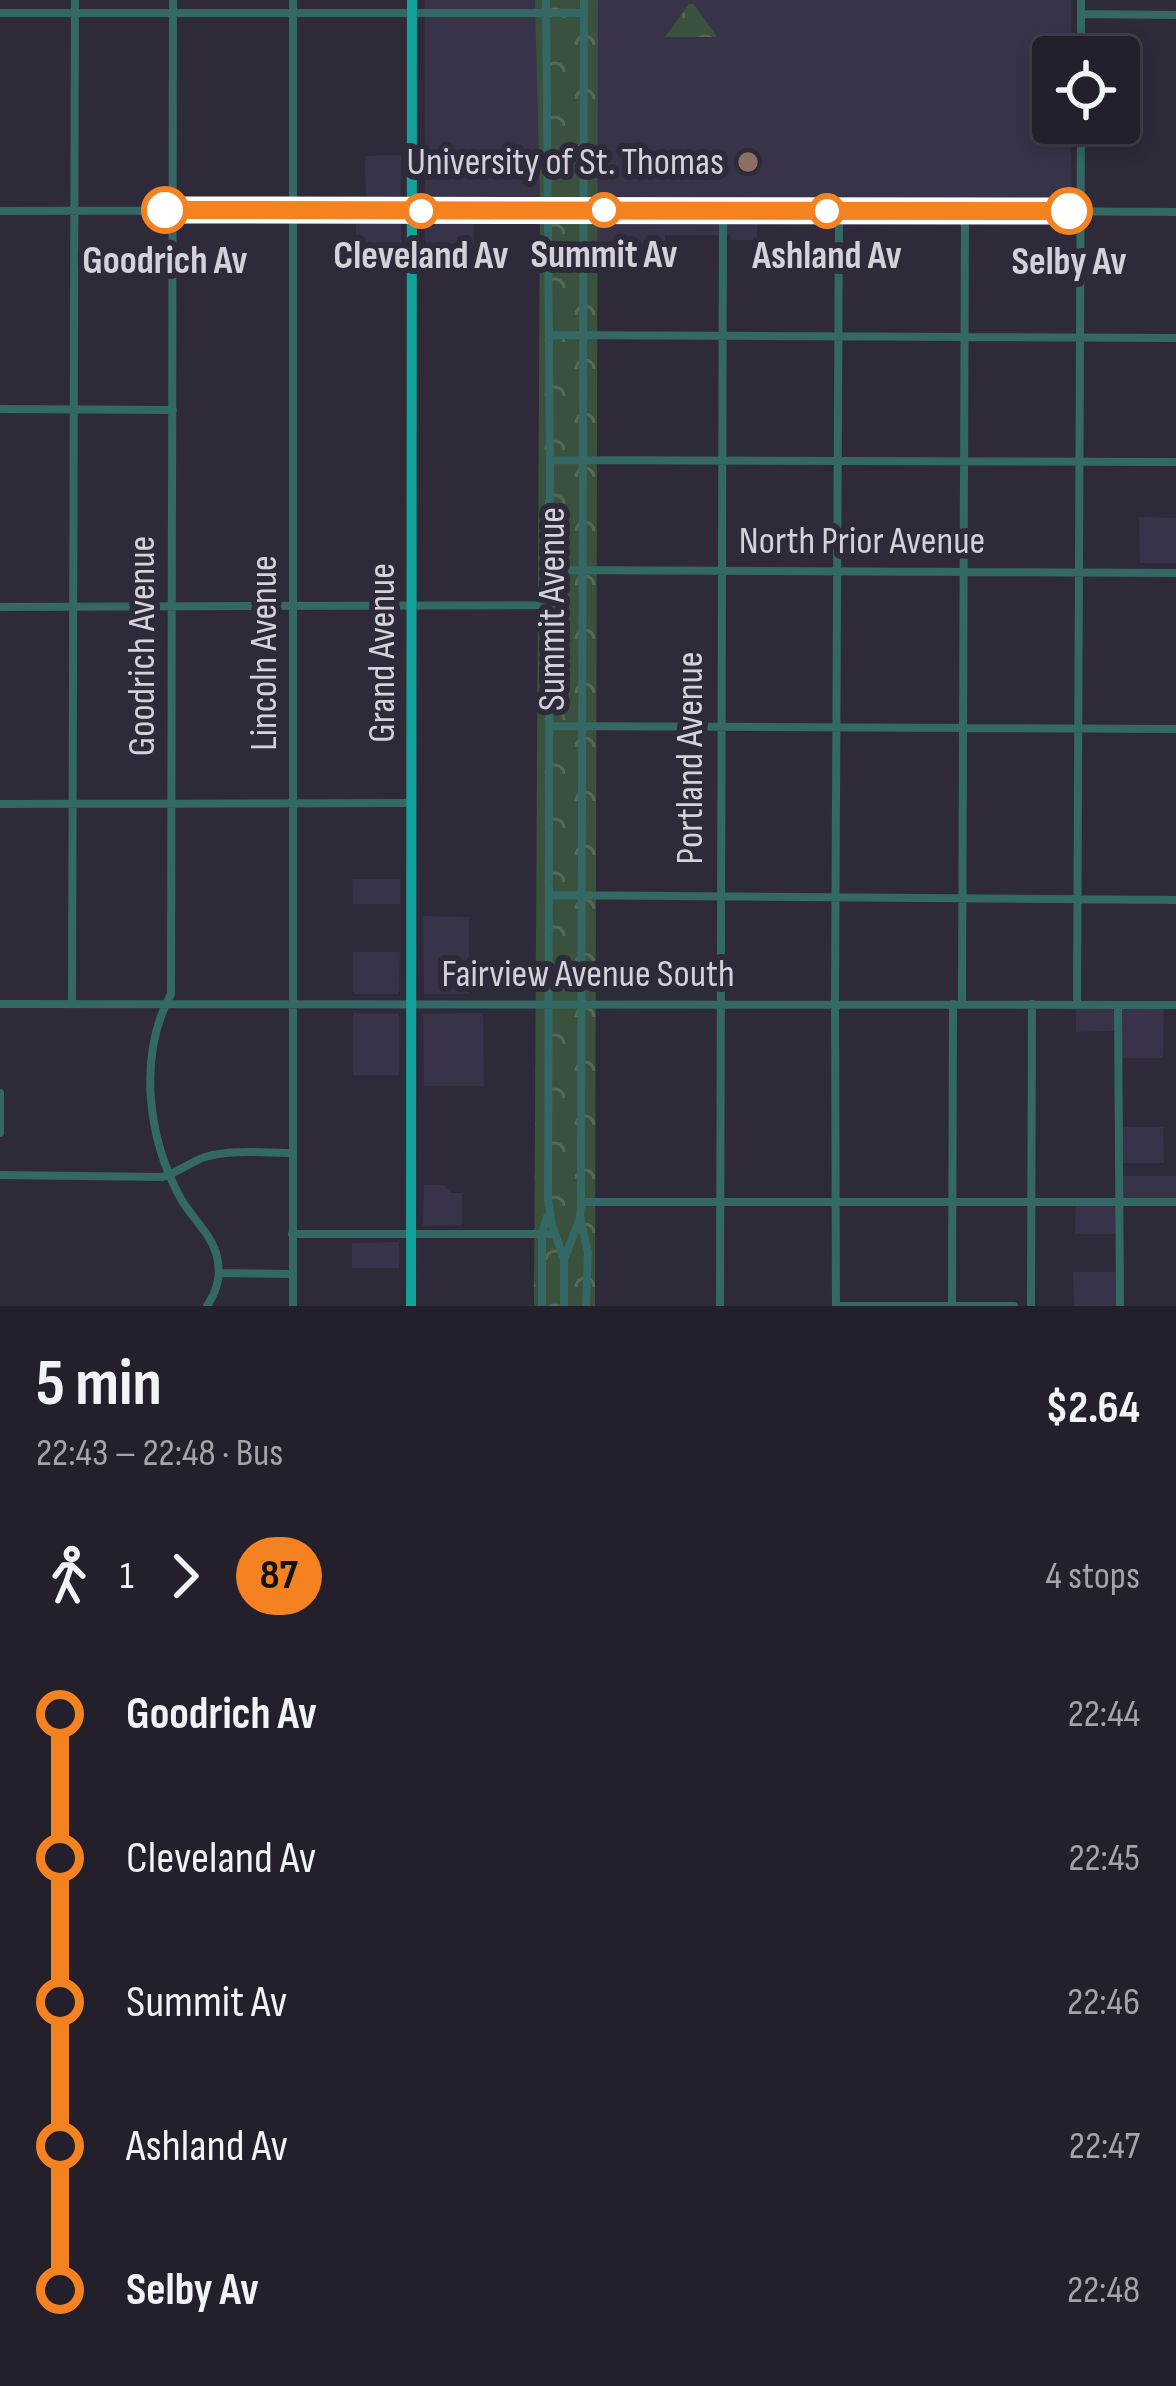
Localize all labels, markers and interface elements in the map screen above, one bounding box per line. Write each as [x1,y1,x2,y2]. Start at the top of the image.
map controls [1032,36,1140,144]
button: locate [1032,36,1140,144]
place label: University of St. Thomas [407,139,724,186]
marker: University of St. Thomas [735,149,761,175]
marker: Goodrich Av [143,188,187,232]
marker: Selby Av [1047,189,1091,233]
marker: Summit Av [588,194,620,226]
marker: Cleveland Av [405,195,437,227]
marker: Ashland Av [811,195,843,227]
place label: Summit Av [530,232,678,279]
place label: Cleveland Av [333,233,509,280]
place label: Ashland Av [751,233,902,280]
place label: Goodrich Av [82,238,248,285]
place label: Selby Av [1011,239,1127,286]
street label: Summit Avenue [529,507,576,711]
street label: North Prior Avenue [739,518,985,565]
street label: Goodrich Avenue [119,536,166,756]
street label: Lincoln Avenue [241,555,288,751]
street label: Grand Avenue [359,563,406,743]
street label: Portland Avenue [667,652,714,864]
street label: Fairview Avenue South [441,951,735,998]
text: 5 min [36,1345,162,1424]
text: $2.64 [1045,1381,1140,1436]
text: 22:43 – 22:48 · Bus [36,1430,283,1477]
icon: walk [36,1543,102,1609]
icon: forward [152,1543,218,1609]
text: 87 [260,1550,298,1601]
text: 1 [120,1553,134,1600]
text: 4 stops [1046,1553,1140,1600]
text: Goodrich Av [126,1687,317,1742]
text: 22:44 [1068,1691,1140,1738]
text: Cleveland Av [126,1831,316,1886]
text: 22:45 [1068,1835,1140,1882]
text: Summit Av [126,1975,287,2030]
text: 22:46 [1067,1979,1140,2026]
text: Ashland Av [126,2119,288,2174]
text: 22:47 [1069,2123,1140,2170]
text: Selby Av [126,2263,259,2318]
text: 22:48 [1067,2267,1140,2314]

